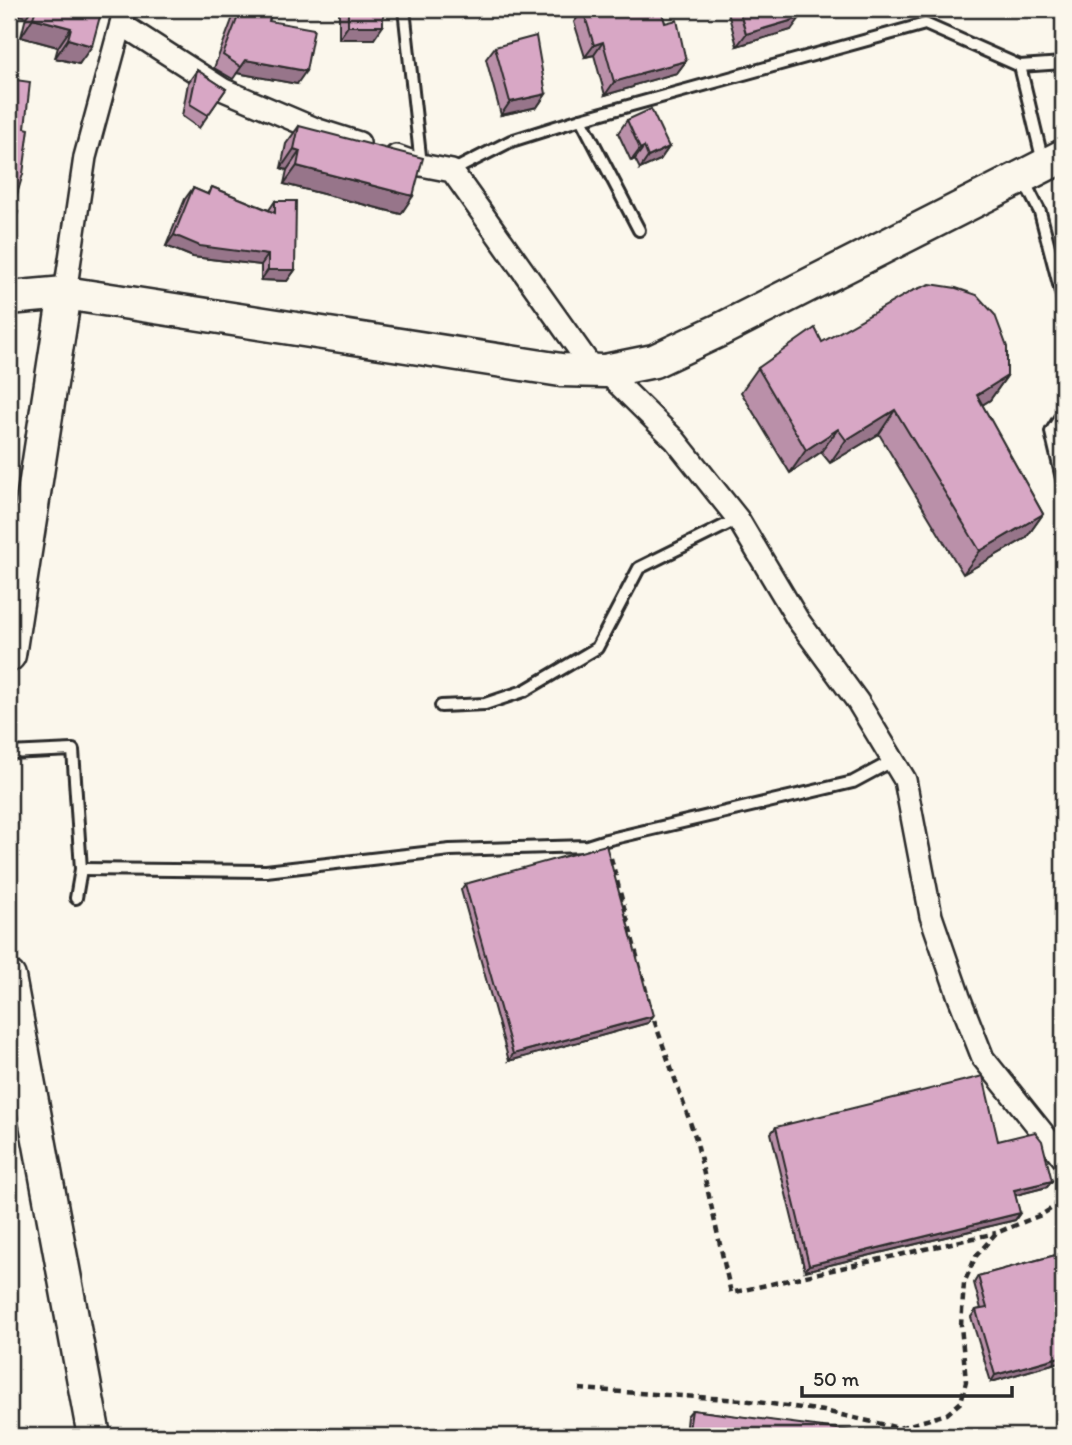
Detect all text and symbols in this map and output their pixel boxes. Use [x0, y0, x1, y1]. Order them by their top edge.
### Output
scale bar [802, 1354, 1012, 1398]
text: 50 m [813, 1366, 860, 1391]

